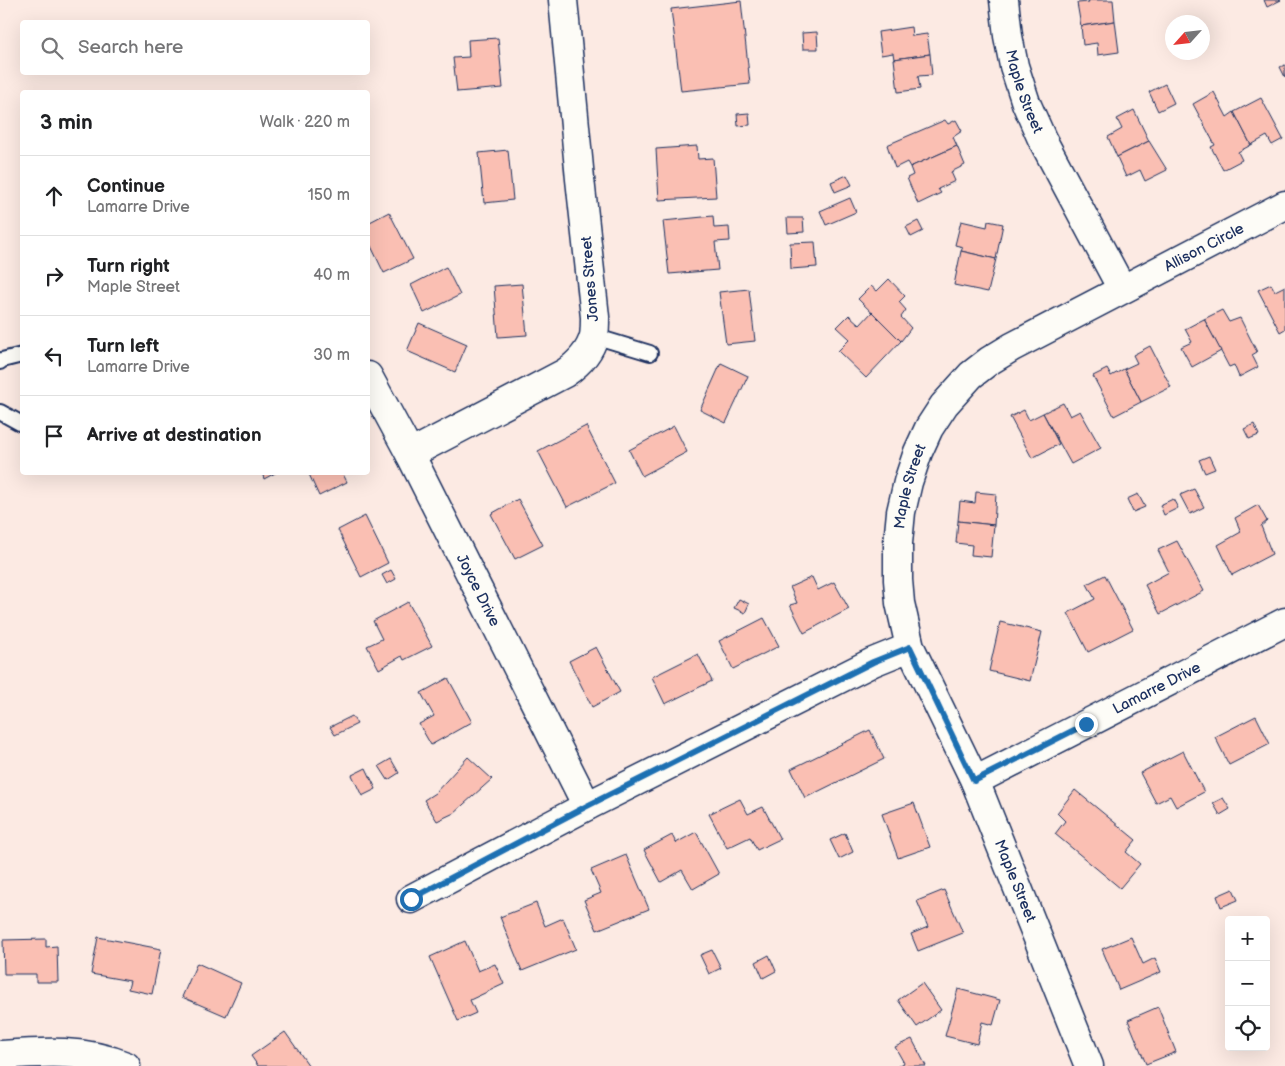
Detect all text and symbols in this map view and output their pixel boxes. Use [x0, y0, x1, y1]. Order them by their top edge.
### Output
north arrow [1165, 15, 1210, 60]
search box [20, 20, 370, 75]
icon: search [38, 34, 66, 62]
text: Search here [78, 36, 183, 59]
street label: Maple Street [1001, 48, 1048, 136]
text: 3 min [40, 110, 93, 135]
text: Walk · 220 m [260, 113, 350, 132]
text: Continue [87, 175, 165, 198]
icon: ahead [40, 182, 68, 210]
text: 150 m [308, 186, 350, 205]
text: Lamarre Drive [87, 198, 190, 217]
street label: Allison Circle [1161, 219, 1247, 276]
street label: Jones Street [577, 235, 603, 323]
text: Turn right [87, 255, 170, 278]
icon: right [40, 262, 68, 290]
text: 40 m [313, 266, 350, 285]
text: Maple Street [87, 278, 180, 297]
text: Turn left [87, 335, 159, 358]
icon: left [40, 342, 68, 370]
text: 30 m [313, 346, 350, 365]
text: Lamarre Drive [87, 358, 190, 377]
icon: arrive [40, 422, 68, 450]
text: Arrive at destination [87, 424, 262, 447]
street label: Maple Street [890, 440, 930, 530]
street label: Joyce Drive [452, 551, 505, 630]
street label: Lamarre Drive [1109, 657, 1204, 718]
route end [1075, 713, 1098, 736]
street label: Maple Street [990, 837, 1040, 925]
route start [400, 888, 423, 911]
map controls [1225, 916, 1270, 1051]
button: + [1225, 916, 1270, 961]
button: − [1225, 961, 1270, 1006]
button: locate [1225, 1006, 1270, 1051]

